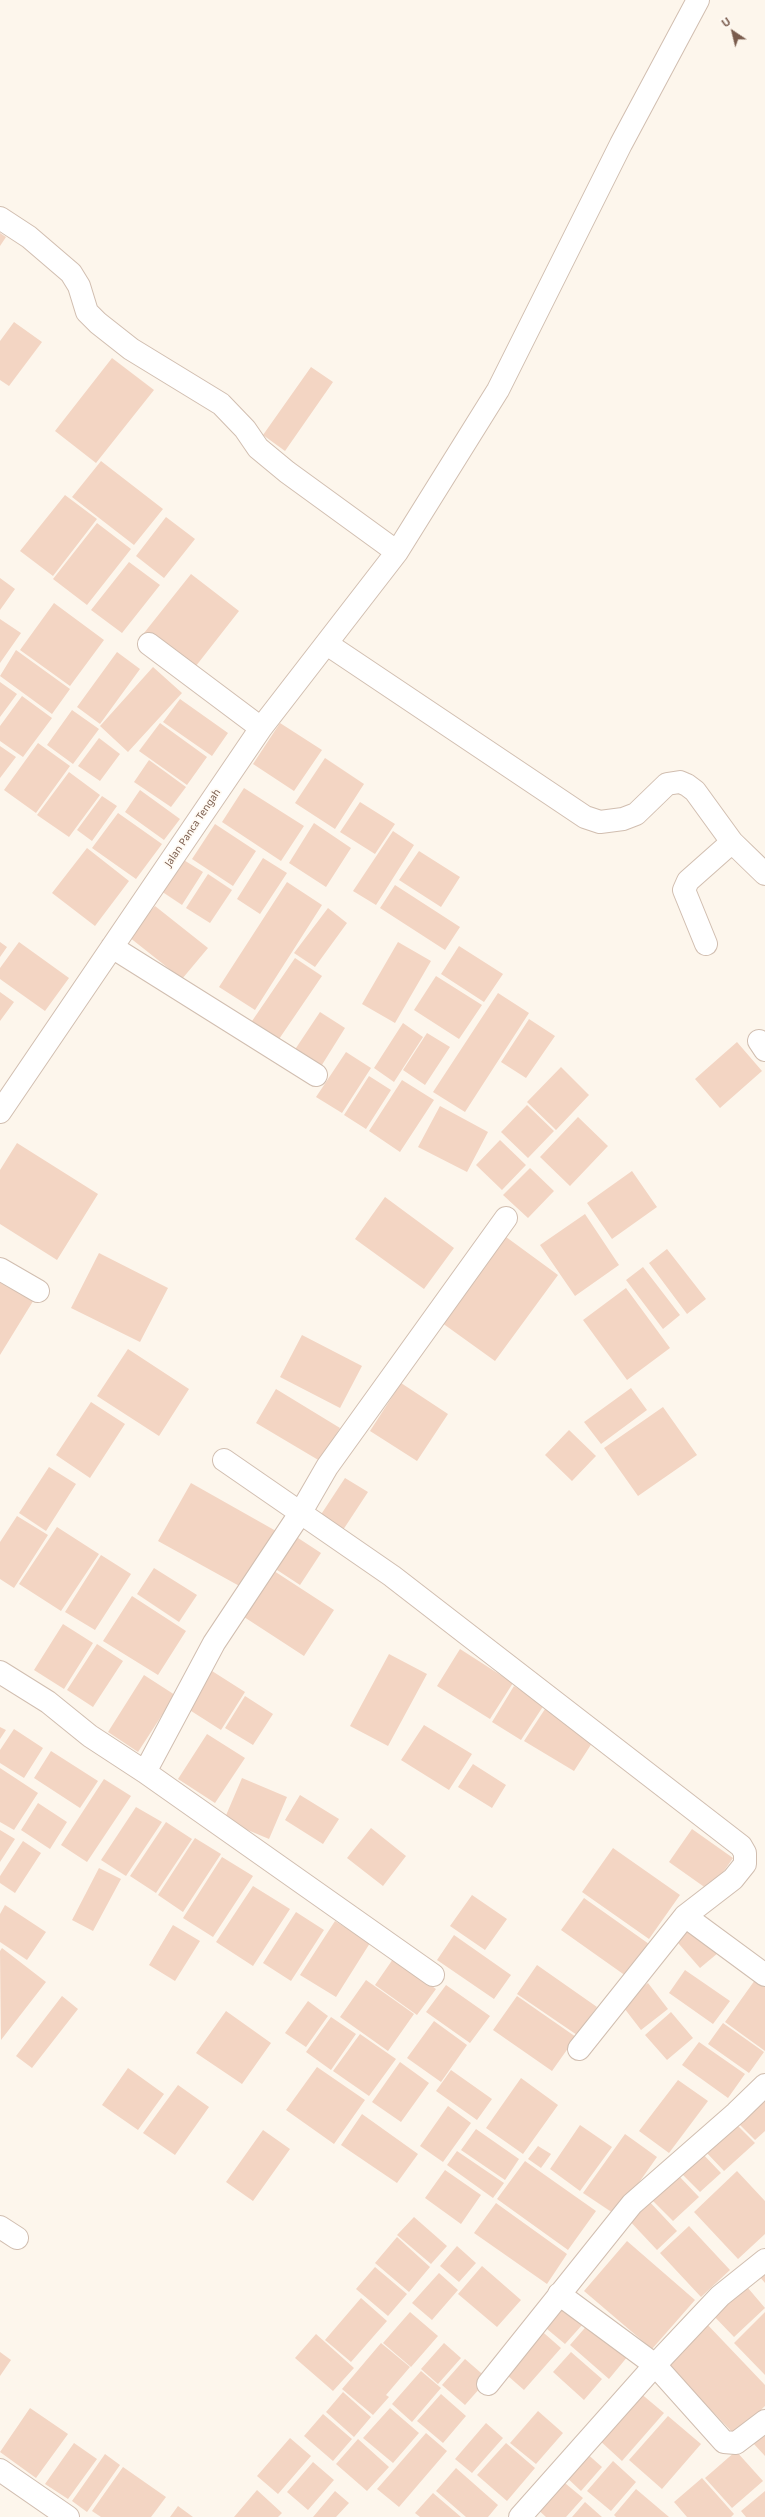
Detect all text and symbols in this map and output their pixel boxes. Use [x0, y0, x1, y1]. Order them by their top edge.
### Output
north arrow [713, 12, 753, 52]
text: U [718, 13, 734, 30]
street label: Jalan Panca Tengah [163, 787, 223, 869]

